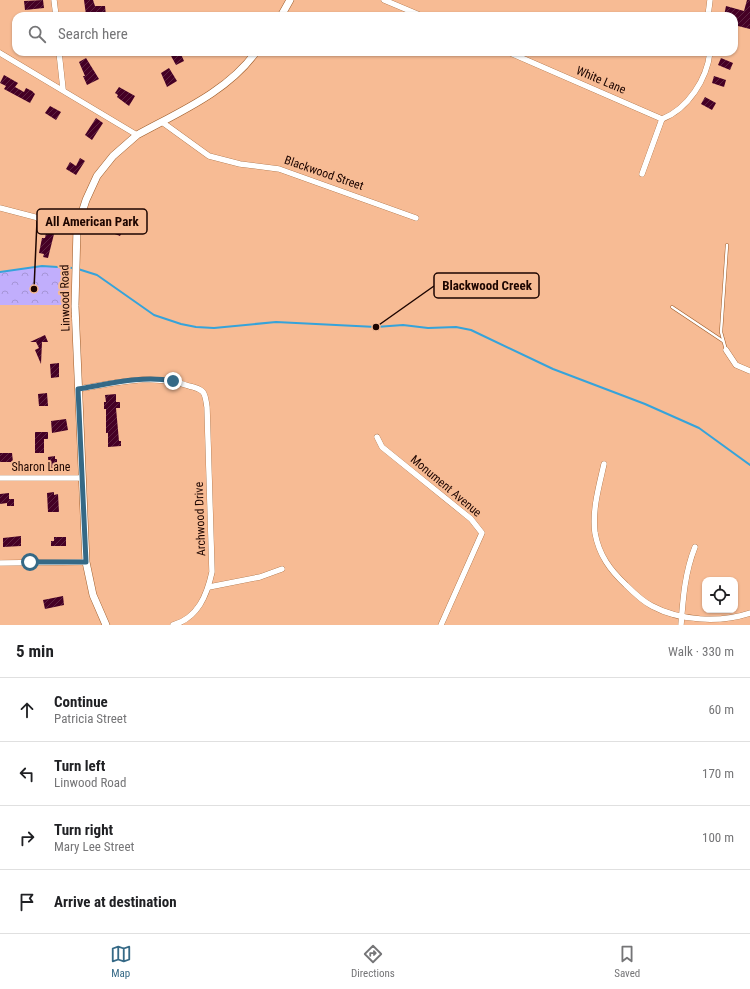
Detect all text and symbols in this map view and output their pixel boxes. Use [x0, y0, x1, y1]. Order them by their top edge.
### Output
search box [12, 12, 738, 56]
icon: search [26, 23, 48, 45]
text: Search here [58, 25, 128, 43]
street label: White Lane [574, 63, 628, 97]
street label: Blackwood Street [283, 153, 366, 193]
callout: All American Park [37, 209, 147, 234]
text: All American Park [45, 214, 140, 229]
street label: Linwood Road [57, 264, 73, 332]
callout: Blackwood Creek [434, 273, 539, 298]
text: Blackwood Creek [442, 278, 533, 293]
route end [164, 372, 182, 390]
street label: Monument Avenue [408, 452, 485, 520]
street label: Sharon Lane [12, 460, 71, 474]
street label: Archwood Drive [192, 481, 208, 556]
route start [21, 553, 39, 571]
map controls [702, 577, 738, 613]
button: locate [702, 577, 738, 613]
text: 5 min [16, 641, 54, 661]
text: Walk · 330 m [668, 644, 734, 659]
text: Continue [54, 693, 108, 711]
icon: ahead [16, 699, 38, 721]
text: 60 m [708, 702, 734, 717]
text: Patricia Street [54, 711, 127, 726]
text: Turn left [54, 757, 105, 775]
icon: left [16, 763, 38, 785]
text: 170 m [702, 766, 734, 781]
text: Linwood Road [54, 775, 127, 790]
text: Turn right [54, 821, 113, 839]
icon: right [16, 827, 38, 849]
text: 100 m [702, 830, 734, 845]
text: Mary Lee Street [54, 839, 134, 854]
icon: arrive [16, 891, 38, 913]
text: Arrive at destination [54, 893, 177, 911]
tab: Map [110, 943, 132, 980]
tab: Directions [351, 943, 395, 980]
tab: Saved [614, 943, 640, 980]

